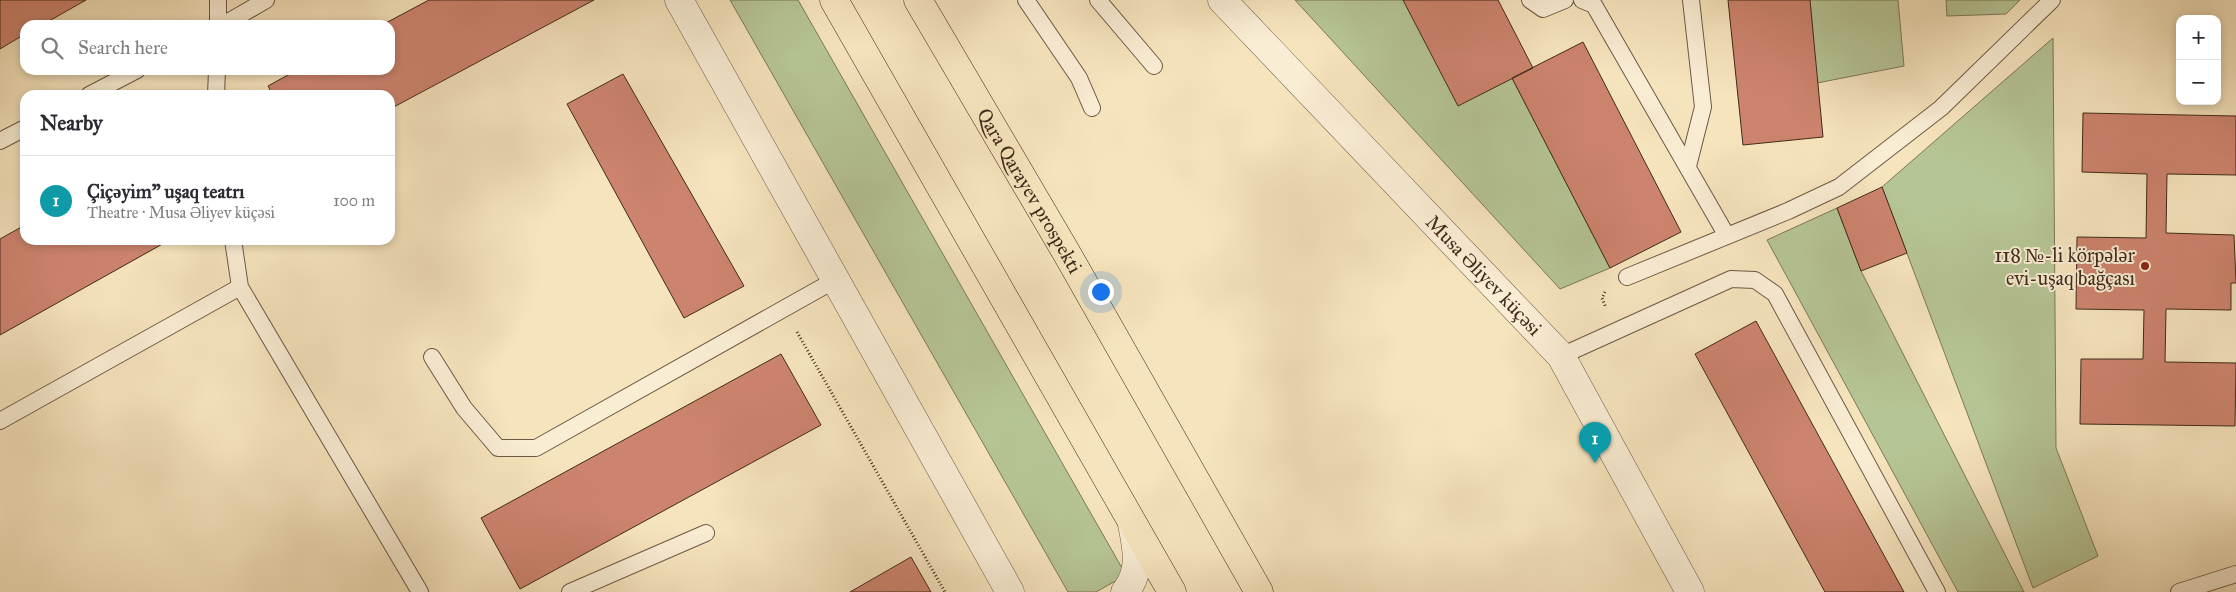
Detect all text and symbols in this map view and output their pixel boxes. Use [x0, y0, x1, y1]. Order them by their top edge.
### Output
map controls [2176, 15, 2221, 105]
button: + [2176, 15, 2221, 60]
search box [20, 20, 395, 75]
icon: search [38, 34, 66, 62]
text: Search here [78, 36, 168, 59]
button: − [2176, 60, 2221, 105]
street label: Qara Qarayev prospekti [972, 104, 1088, 278]
text: Nearby [40, 110, 103, 136]
text: Çiçəyim" uşaq teatrı [87, 180, 245, 203]
text: 1 [53, 191, 59, 210]
text: 100 m [333, 191, 375, 210]
text: Theatre · Musa Əliyev küçəsi [87, 203, 275, 222]
street label: Musa Əliyev küçəsi [1421, 210, 1547, 341]
place label: 118 №-li körpələr evi-uşaq bağçası [1994, 243, 2136, 291]
marker: 118 №-li körpələr evi-uşaq bağçası [2139, 260, 2151, 272]
your location [1088, 279, 1114, 305]
pin: 1 [1579, 422, 1611, 463]

